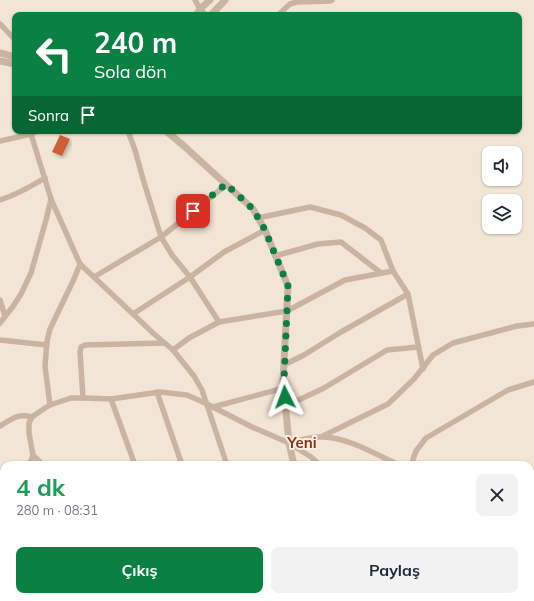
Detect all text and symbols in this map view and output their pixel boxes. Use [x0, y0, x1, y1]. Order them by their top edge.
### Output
text: 240 m [94, 25, 177, 60]
icon: left [28, 28, 80, 80]
text: Sola dön [94, 60, 167, 83]
icon: arrive [77, 104, 99, 126]
text: Sonra [28, 106, 69, 125]
map controls [482, 146, 522, 234]
button: sound [482, 146, 522, 186]
pin [176, 194, 210, 228]
button: layers [482, 194, 522, 234]
icon: arrive [182, 200, 204, 222]
position arrow [264, 376, 306, 418]
district label: Yeni [286, 433, 317, 452]
text: 4 dk [16, 472, 65, 502]
button: close [476, 474, 518, 516]
text: 280 m · 08:31 [16, 502, 98, 518]
button: Çıkış [16, 547, 263, 593]
button: Paylaş [271, 547, 518, 593]

